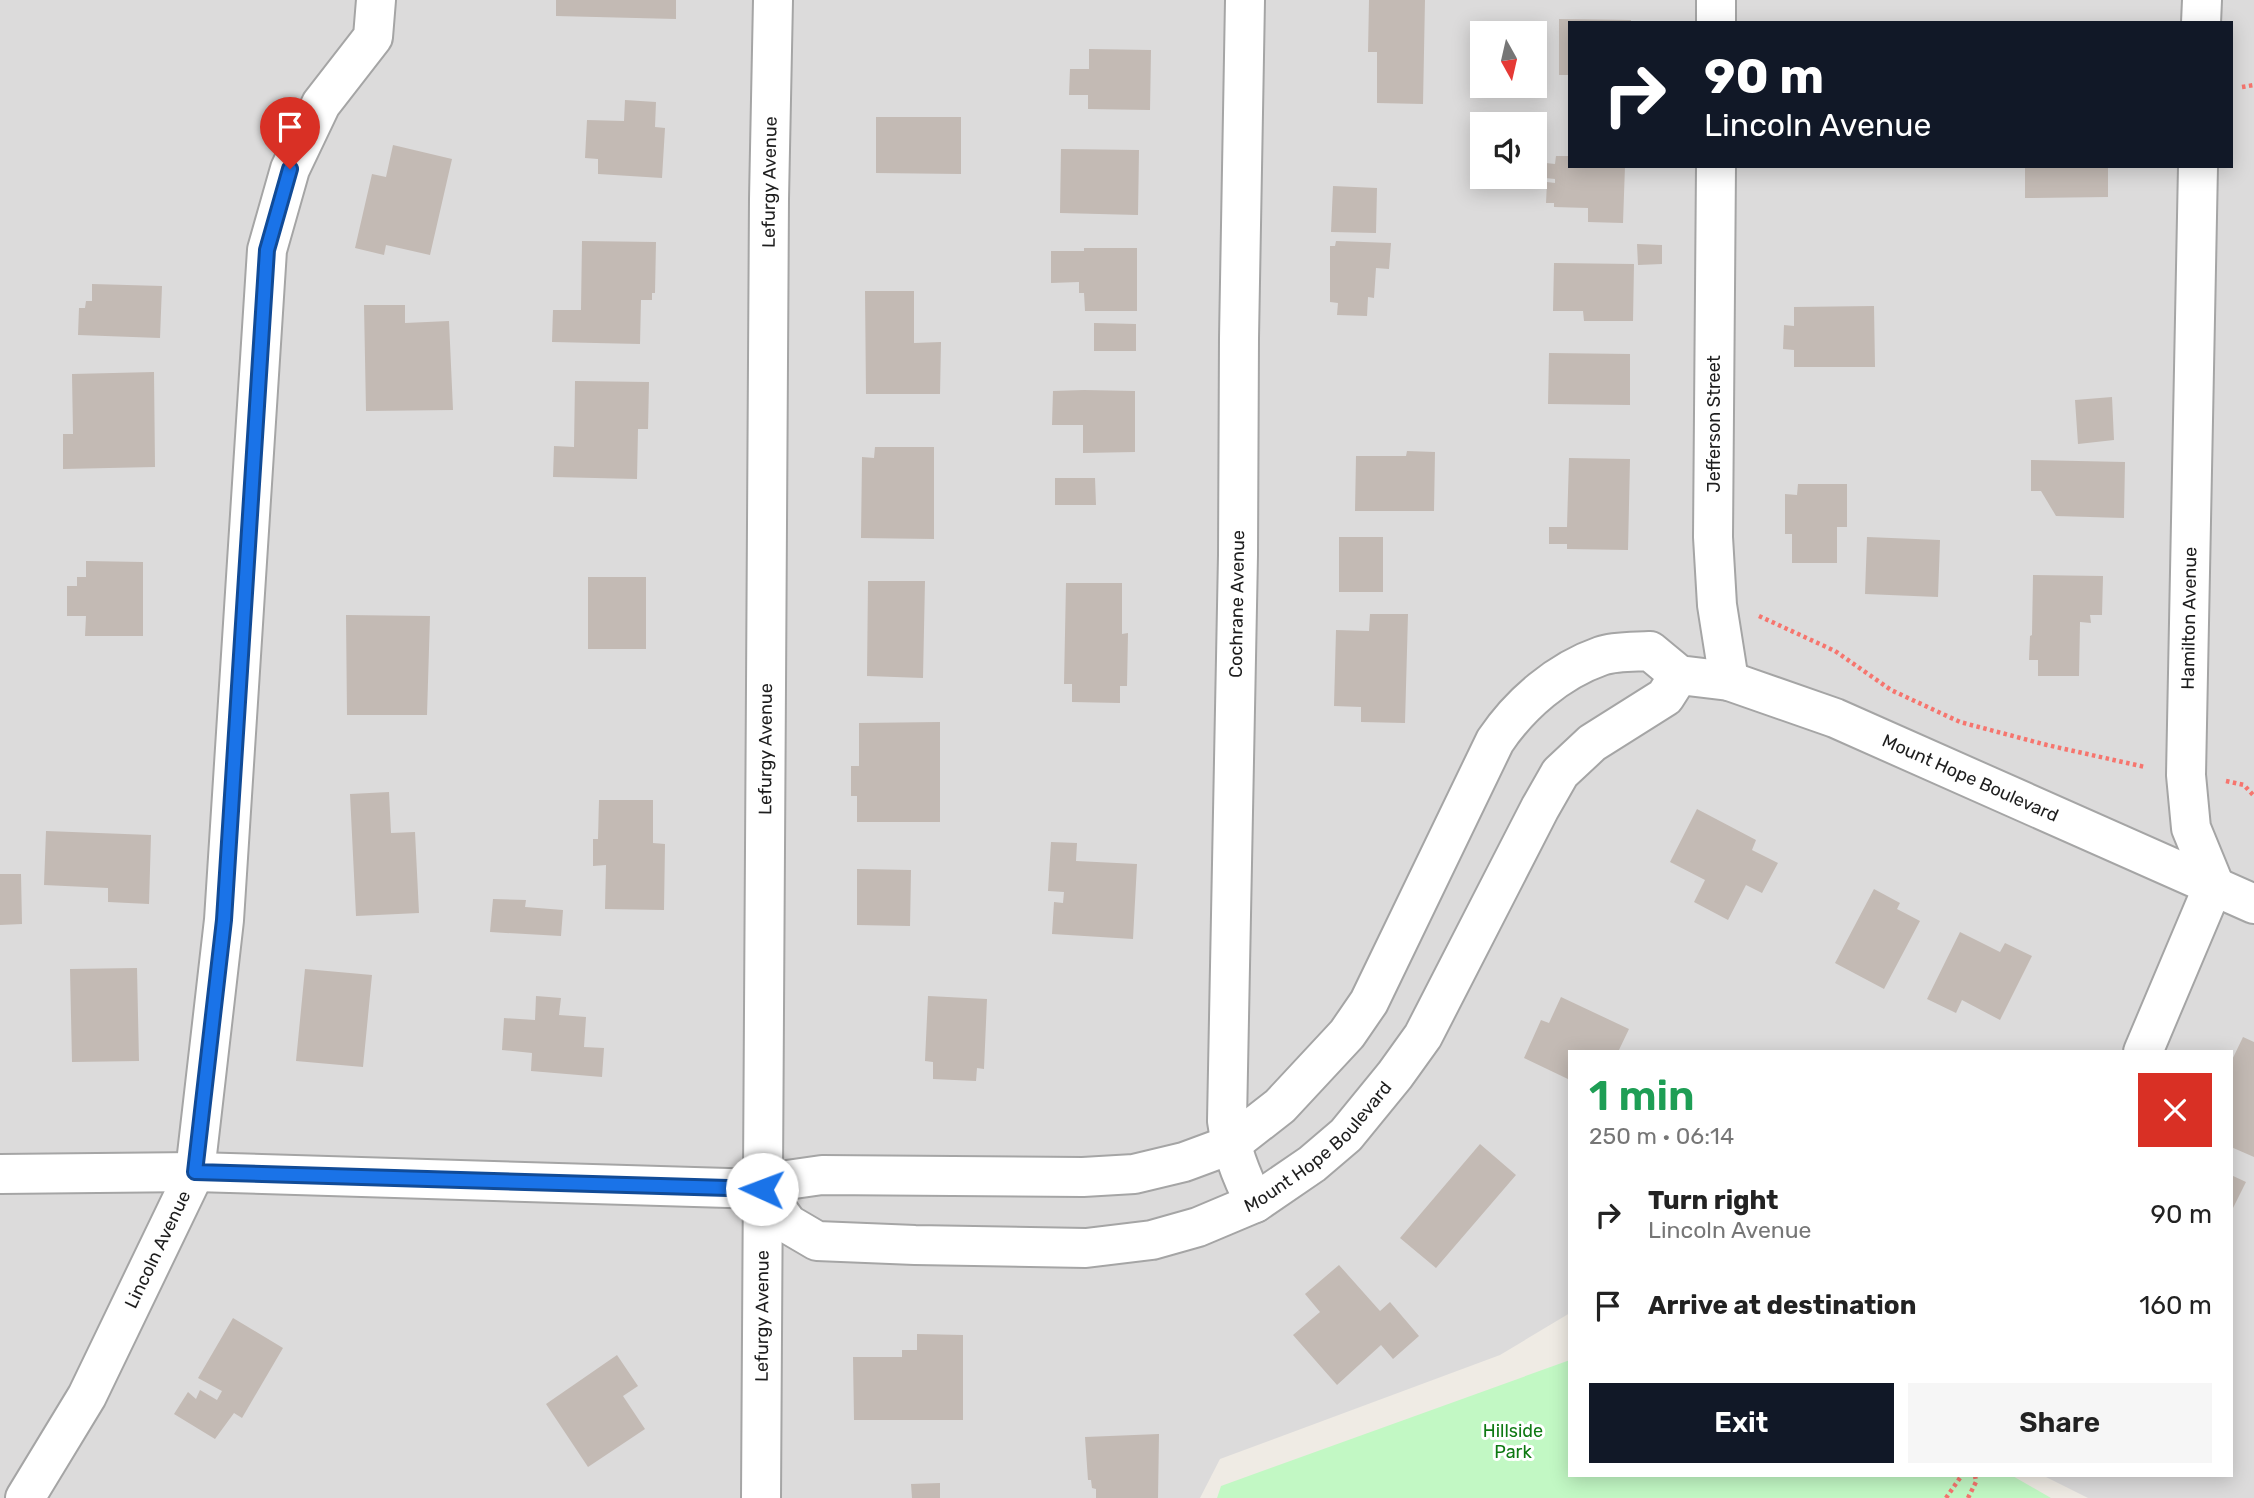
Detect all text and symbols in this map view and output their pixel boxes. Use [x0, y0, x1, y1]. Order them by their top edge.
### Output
north arrow [1470, 21, 1547, 98]
map controls [1470, 21, 1547, 189]
text: 90 m [1704, 47, 1824, 105]
icon: right [1589, 49, 1680, 140]
pin [260, 97, 320, 169]
text: Lincoln Avenue [1704, 106, 1931, 144]
icon: arrive [271, 108, 309, 146]
button: sound [1470, 112, 1547, 189]
street label: Lefurgy Avenue [758, 116, 782, 248]
street label: Jefferson Street [1703, 355, 1725, 493]
street label: Cochrane Avenue [1225, 530, 1249, 678]
street label: Hamilton Avenue [2177, 547, 2201, 690]
street label: Lefurgy Avenue [754, 683, 777, 815]
street label: Mount Hope Boulevard [1879, 729, 2062, 827]
text: 1 min [1589, 1071, 1695, 1121]
button: close [2138, 1073, 2212, 1147]
street label: Mount Hope Boulevard [1241, 1077, 1396, 1217]
text: 250 m · 06:14 [1589, 1122, 1734, 1150]
position arrow [725, 1152, 799, 1226]
text: Turn right [1648, 1185, 1778, 1216]
street label: Lincoln Avenue [120, 1187, 195, 1312]
icon: right [1589, 1196, 1627, 1234]
text: 90 m [2151, 1199, 2212, 1230]
text: Lincoln Avenue [1648, 1216, 1811, 1244]
street label: Lefurgy Avenue [751, 1250, 774, 1382]
icon: arrive [1589, 1287, 1627, 1325]
text: Arrive at destination [1648, 1290, 1916, 1321]
text: 160 m [2139, 1290, 2212, 1321]
button: Exit [1589, 1383, 1894, 1463]
button: Share [1908, 1383, 2212, 1463]
park label: Hillside Park [1483, 1420, 1543, 1463]

